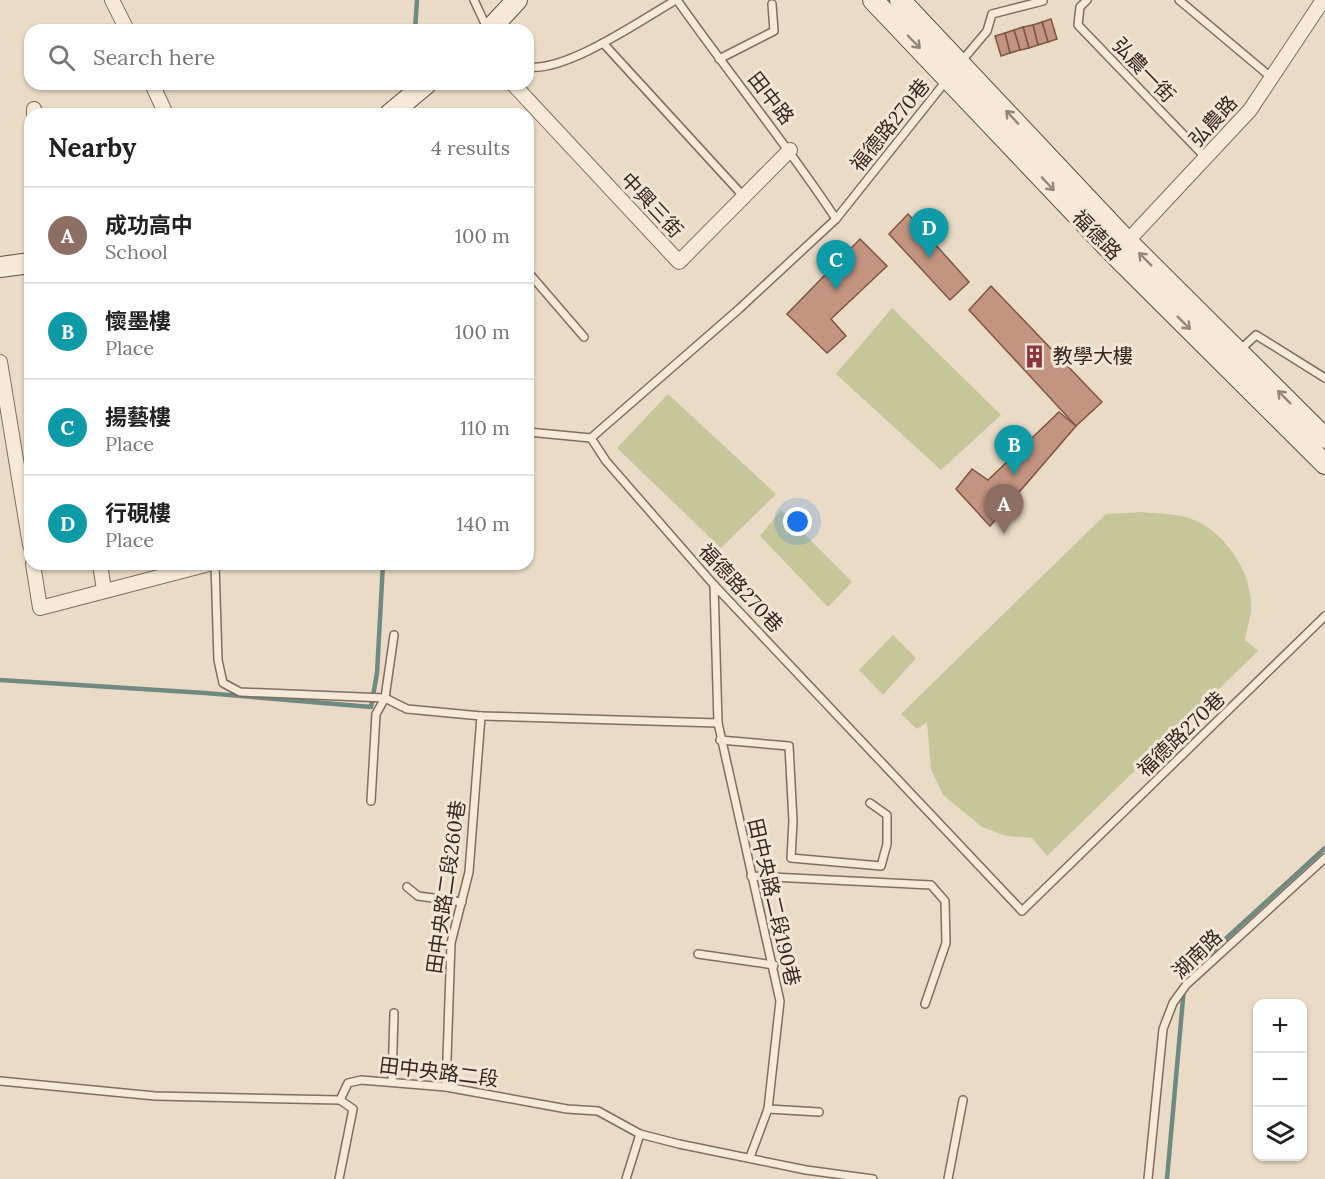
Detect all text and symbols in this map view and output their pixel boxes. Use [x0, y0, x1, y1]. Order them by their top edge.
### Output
search box [24, 24, 534, 90]
street label: 弘農一街 [1108, 32, 1181, 107]
one-way arrow [907, 35, 921, 50]
icon: search [45, 41, 78, 74]
text: Search here [93, 43, 215, 71]
street label: 田中路 [743, 66, 800, 129]
street label: 福德路270巷 [845, 73, 935, 176]
street label: 弘農路 [1183, 90, 1242, 151]
one-way arrow [1005, 110, 1019, 125]
text: Nearby [48, 131, 136, 164]
text: 4 results [431, 135, 510, 160]
street label: 中興三街 [616, 167, 689, 242]
one-way arrow [1041, 176, 1055, 191]
street label: 福德路 [1068, 204, 1127, 265]
pin: D [910, 208, 948, 258]
text: 成功高中 [105, 211, 193, 239]
text: A [61, 223, 74, 248]
text: 100 m [455, 223, 510, 248]
text: School [105, 239, 168, 264]
pin: C [816, 240, 856, 290]
one-way arrow [1138, 252, 1153, 267]
text: 懷墨樓 [105, 307, 171, 335]
one-way arrow [1177, 316, 1191, 331]
text: B [61, 319, 74, 344]
text: 100 m [455, 319, 510, 344]
text: Place [105, 335, 154, 360]
building icon: 教學大樓 [1022, 343, 1048, 369]
place label: 教學大樓 [1053, 343, 1133, 368]
one-way arrow [1276, 389, 1291, 404]
text: 揚藝樓 [105, 403, 171, 431]
text: C [61, 415, 74, 440]
text: 110 m [460, 415, 510, 440]
pin: B [994, 426, 1034, 475]
text: Place [105, 431, 154, 456]
pin: A [984, 484, 1024, 534]
text: 行硯樓 [105, 499, 171, 527]
your location [783, 507, 812, 536]
text: D [60, 511, 75, 536]
text: 140 m [456, 511, 510, 536]
text: Place [105, 527, 154, 552]
street label: 福德路270巷 [694, 538, 789, 637]
street label: 福德路270巷 [1132, 686, 1230, 782]
street label: 田中央路二段260巷 [421, 799, 470, 975]
street label: 田中央路二段190巷 [743, 816, 806, 988]
street label: 湖南路 [1166, 924, 1227, 983]
map controls [1253, 999, 1307, 1161]
button: + [1253, 999, 1307, 1053]
street label: 田中央路二段 [378, 1052, 500, 1091]
button: − [1253, 1053, 1307, 1107]
button: layers [1253, 1107, 1307, 1161]

